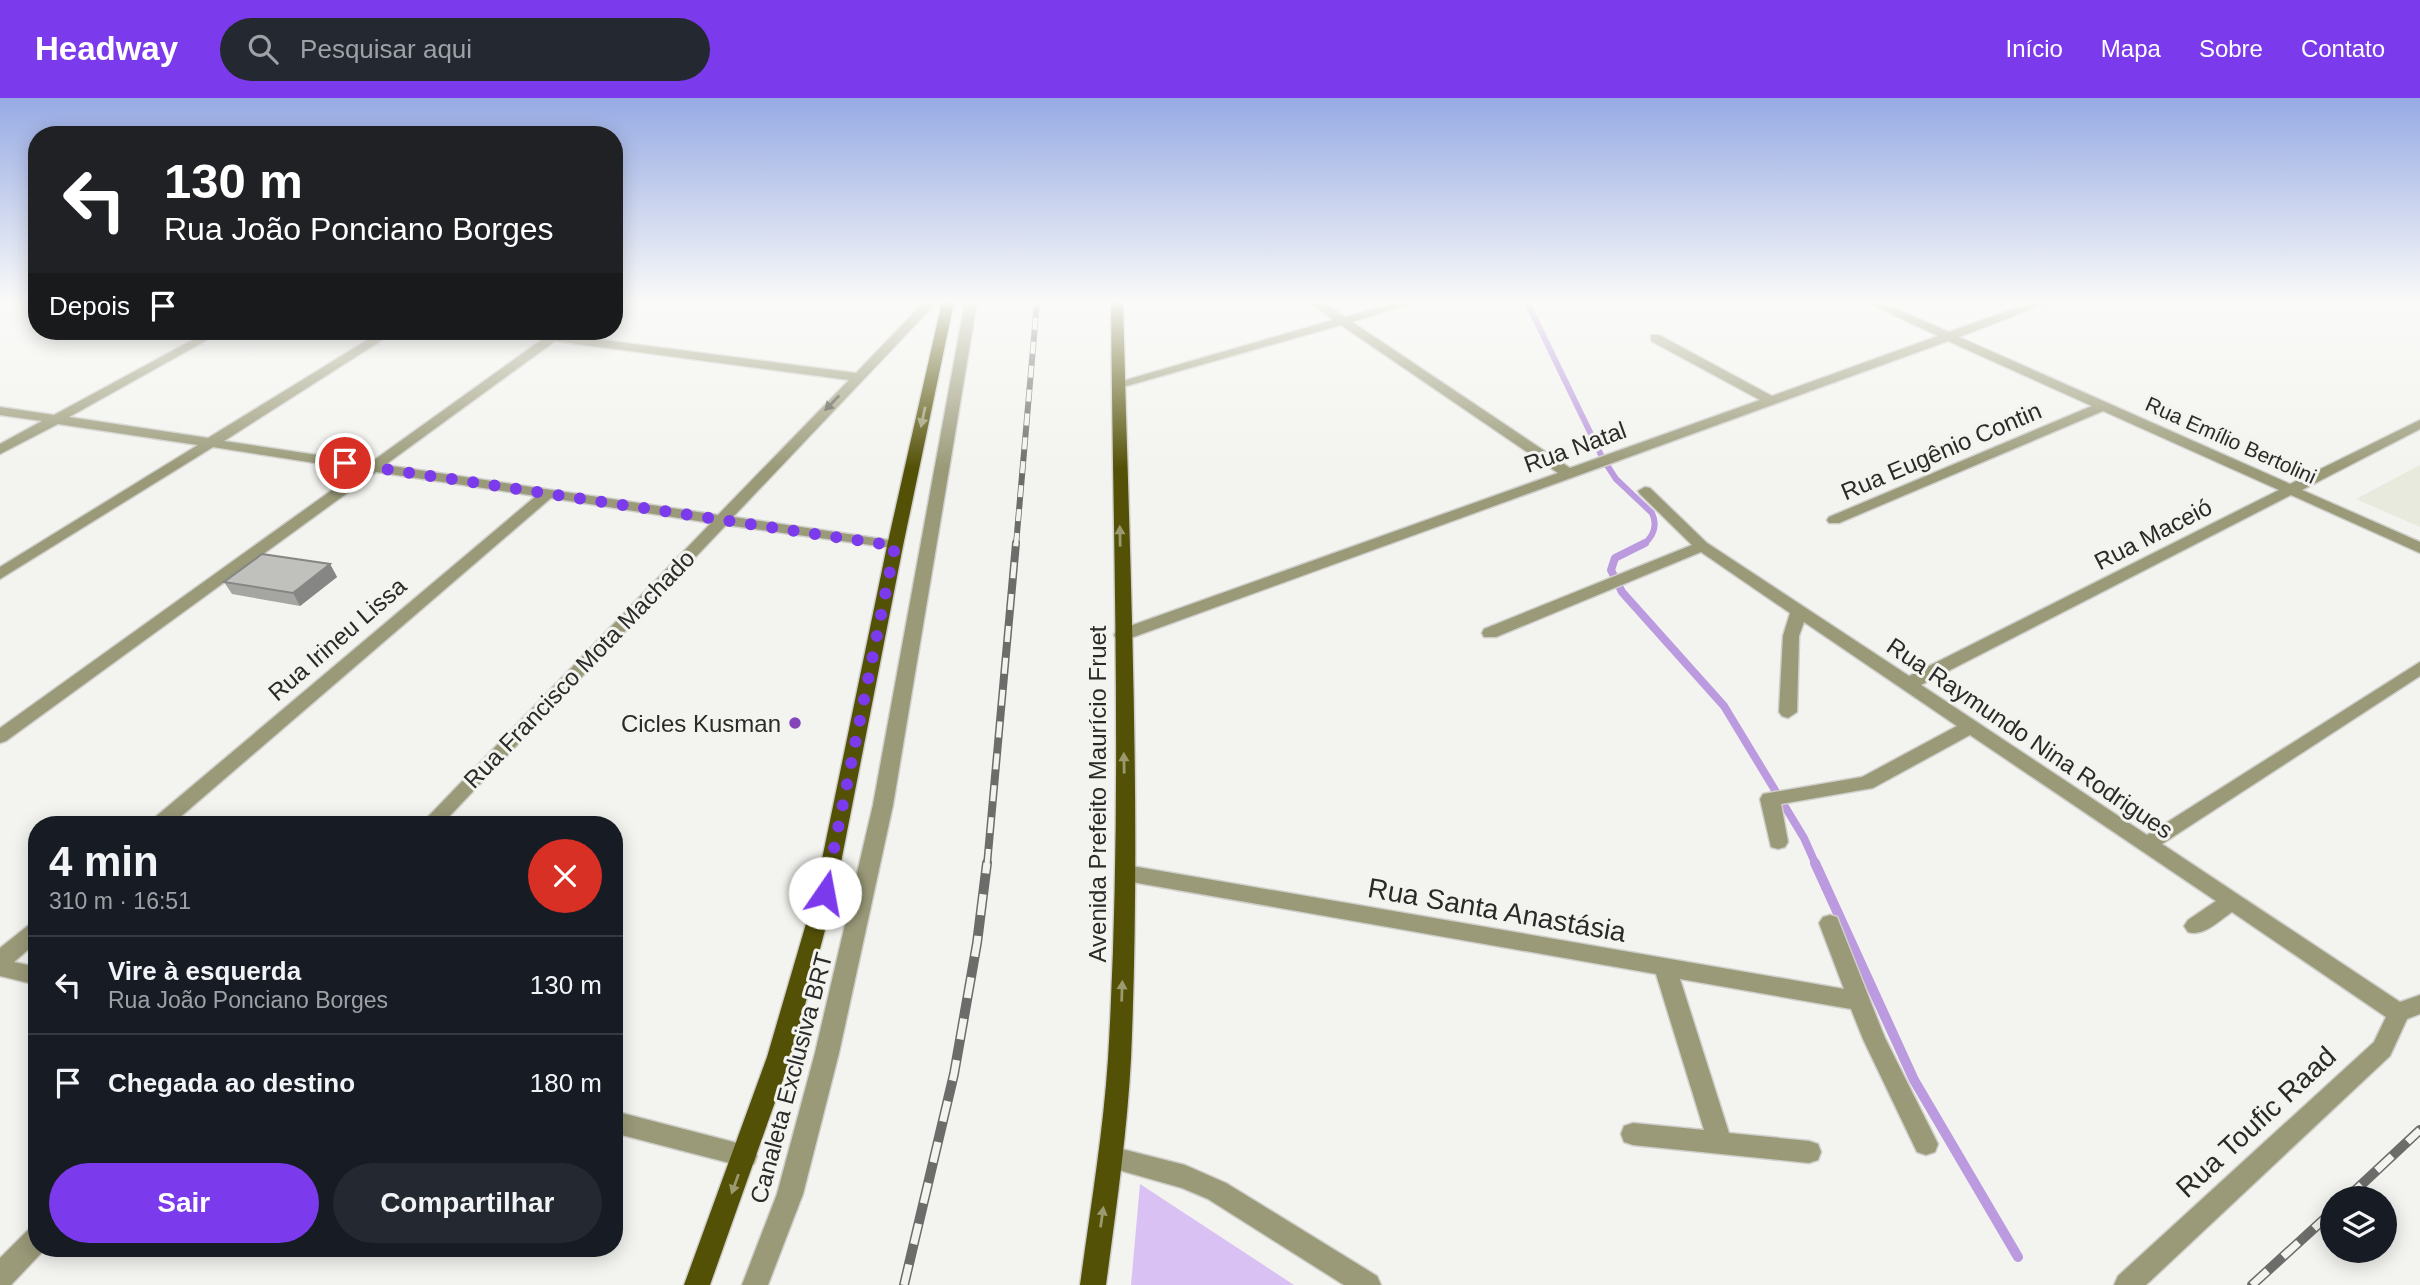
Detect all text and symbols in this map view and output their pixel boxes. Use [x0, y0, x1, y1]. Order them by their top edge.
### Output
search box [220, 18, 710, 81]
text: Headway [35, 30, 178, 67]
icon: search [244, 30, 282, 68]
text: Pesquisar aqui [300, 34, 472, 64]
text: Início [2005, 35, 2063, 62]
text: Mapa [2101, 35, 2161, 62]
text: Sobre [2199, 35, 2263, 62]
text: Contato [2301, 35, 2385, 62]
icon: left [49, 154, 140, 245]
text: 130 m [164, 154, 303, 208]
text: Rua João Ponciano Borges [164, 211, 554, 247]
icon: arrive [144, 287, 182, 325]
text: Depois [49, 291, 130, 321]
street label: Rua Emílio Bertolini [2142, 392, 2320, 488]
one-way arrow [824, 394, 840, 411]
street label: Rua Eugênio Contin [1837, 397, 2045, 505]
one-way arrow [917, 406, 928, 428]
street label: Rua Natal [1520, 416, 1630, 478]
pin [315, 433, 375, 493]
icon: arrive [326, 444, 364, 482]
street label: Rua Maceió [2090, 493, 2216, 575]
one-way arrow [1114, 525, 1126, 547]
street label: Rua Francisco Mota Machado [458, 544, 700, 794]
street label: Rua Irineu Lissa [263, 571, 412, 706]
street label: Avenida Prefeito Maurício Fruet [1084, 625, 1111, 963]
street label: Rua Raymundo Nina Rodrigues [1882, 632, 2178, 844]
place label: Cicles Kusman [621, 710, 781, 737]
marker: Cicles Kusman [787, 715, 803, 731]
one-way arrow [1118, 752, 1130, 774]
text: 4 min [49, 838, 159, 885]
button: close [528, 839, 602, 913]
position arrow [788, 856, 862, 930]
street label: Rua Santa Anastásia [1366, 872, 1629, 948]
text: 310 m · 16:51 [49, 888, 191, 914]
street label: Canaleta Exclusiva BRT [745, 949, 838, 1206]
text: Vire à esquerda [108, 956, 301, 986]
icon: left [49, 966, 87, 1004]
text: 130 m [530, 970, 602, 1000]
one-way arrow [1116, 980, 1127, 1002]
text: Rua João Ponciano Borges [108, 987, 388, 1013]
street label: Rua Toufic Raad [2170, 1040, 2342, 1204]
icon: arrive [49, 1064, 87, 1102]
text: Chegada ao destino [108, 1068, 355, 1098]
text: 180 m [530, 1068, 602, 1098]
button: Sair [49, 1163, 319, 1243]
button: Compartilhar [333, 1163, 602, 1243]
one-way arrow [729, 1174, 740, 1195]
map controls [2320, 1186, 2397, 1263]
button: layers [2320, 1186, 2397, 1263]
one-way arrow [1097, 1206, 1108, 1228]

